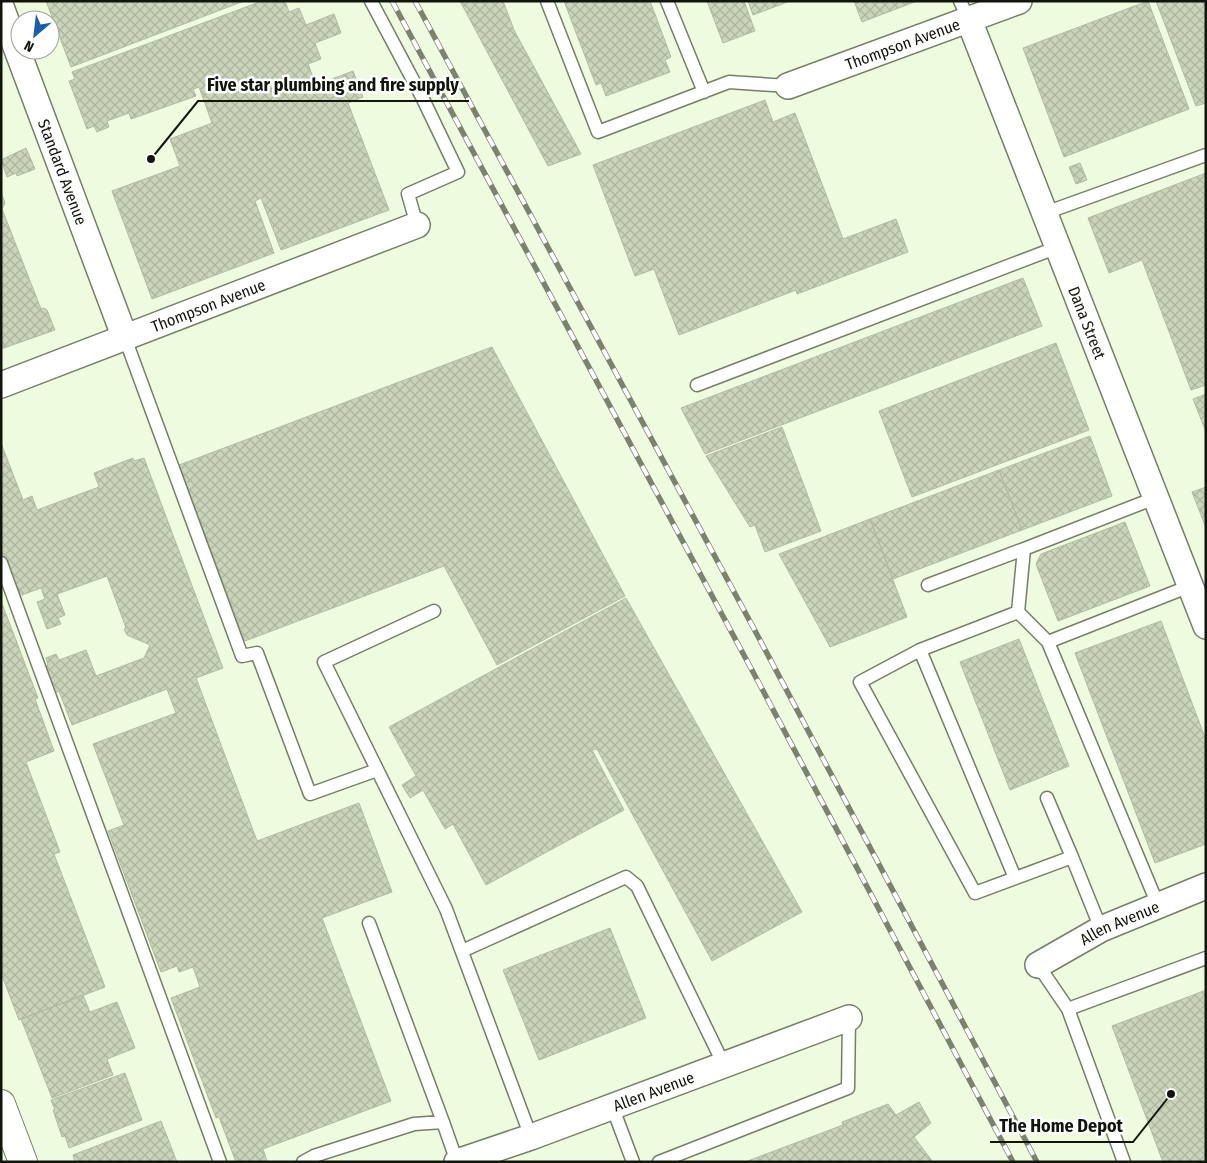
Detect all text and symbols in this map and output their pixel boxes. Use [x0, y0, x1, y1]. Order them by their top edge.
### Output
north arrow [10, 10, 60, 60]
street label: Thompson Avenue [843, 14, 962, 74]
text: N [21, 37, 37, 56]
callout: Five star plumbing and fire supply [198, 68, 469, 101]
text: Five star plumbing and fire supply [207, 74, 459, 96]
street label: Standard Avenue [34, 116, 91, 227]
street label: Thompson Avenue [148, 275, 268, 336]
street label: Dana Street [1065, 284, 1110, 362]
street label: Allen Avenue [1076, 897, 1162, 949]
street label: Allen Avenue [610, 1067, 697, 1115]
callout: The Home Depot [990, 1109, 1133, 1142]
text: The Home Depot [999, 1115, 1124, 1137]

